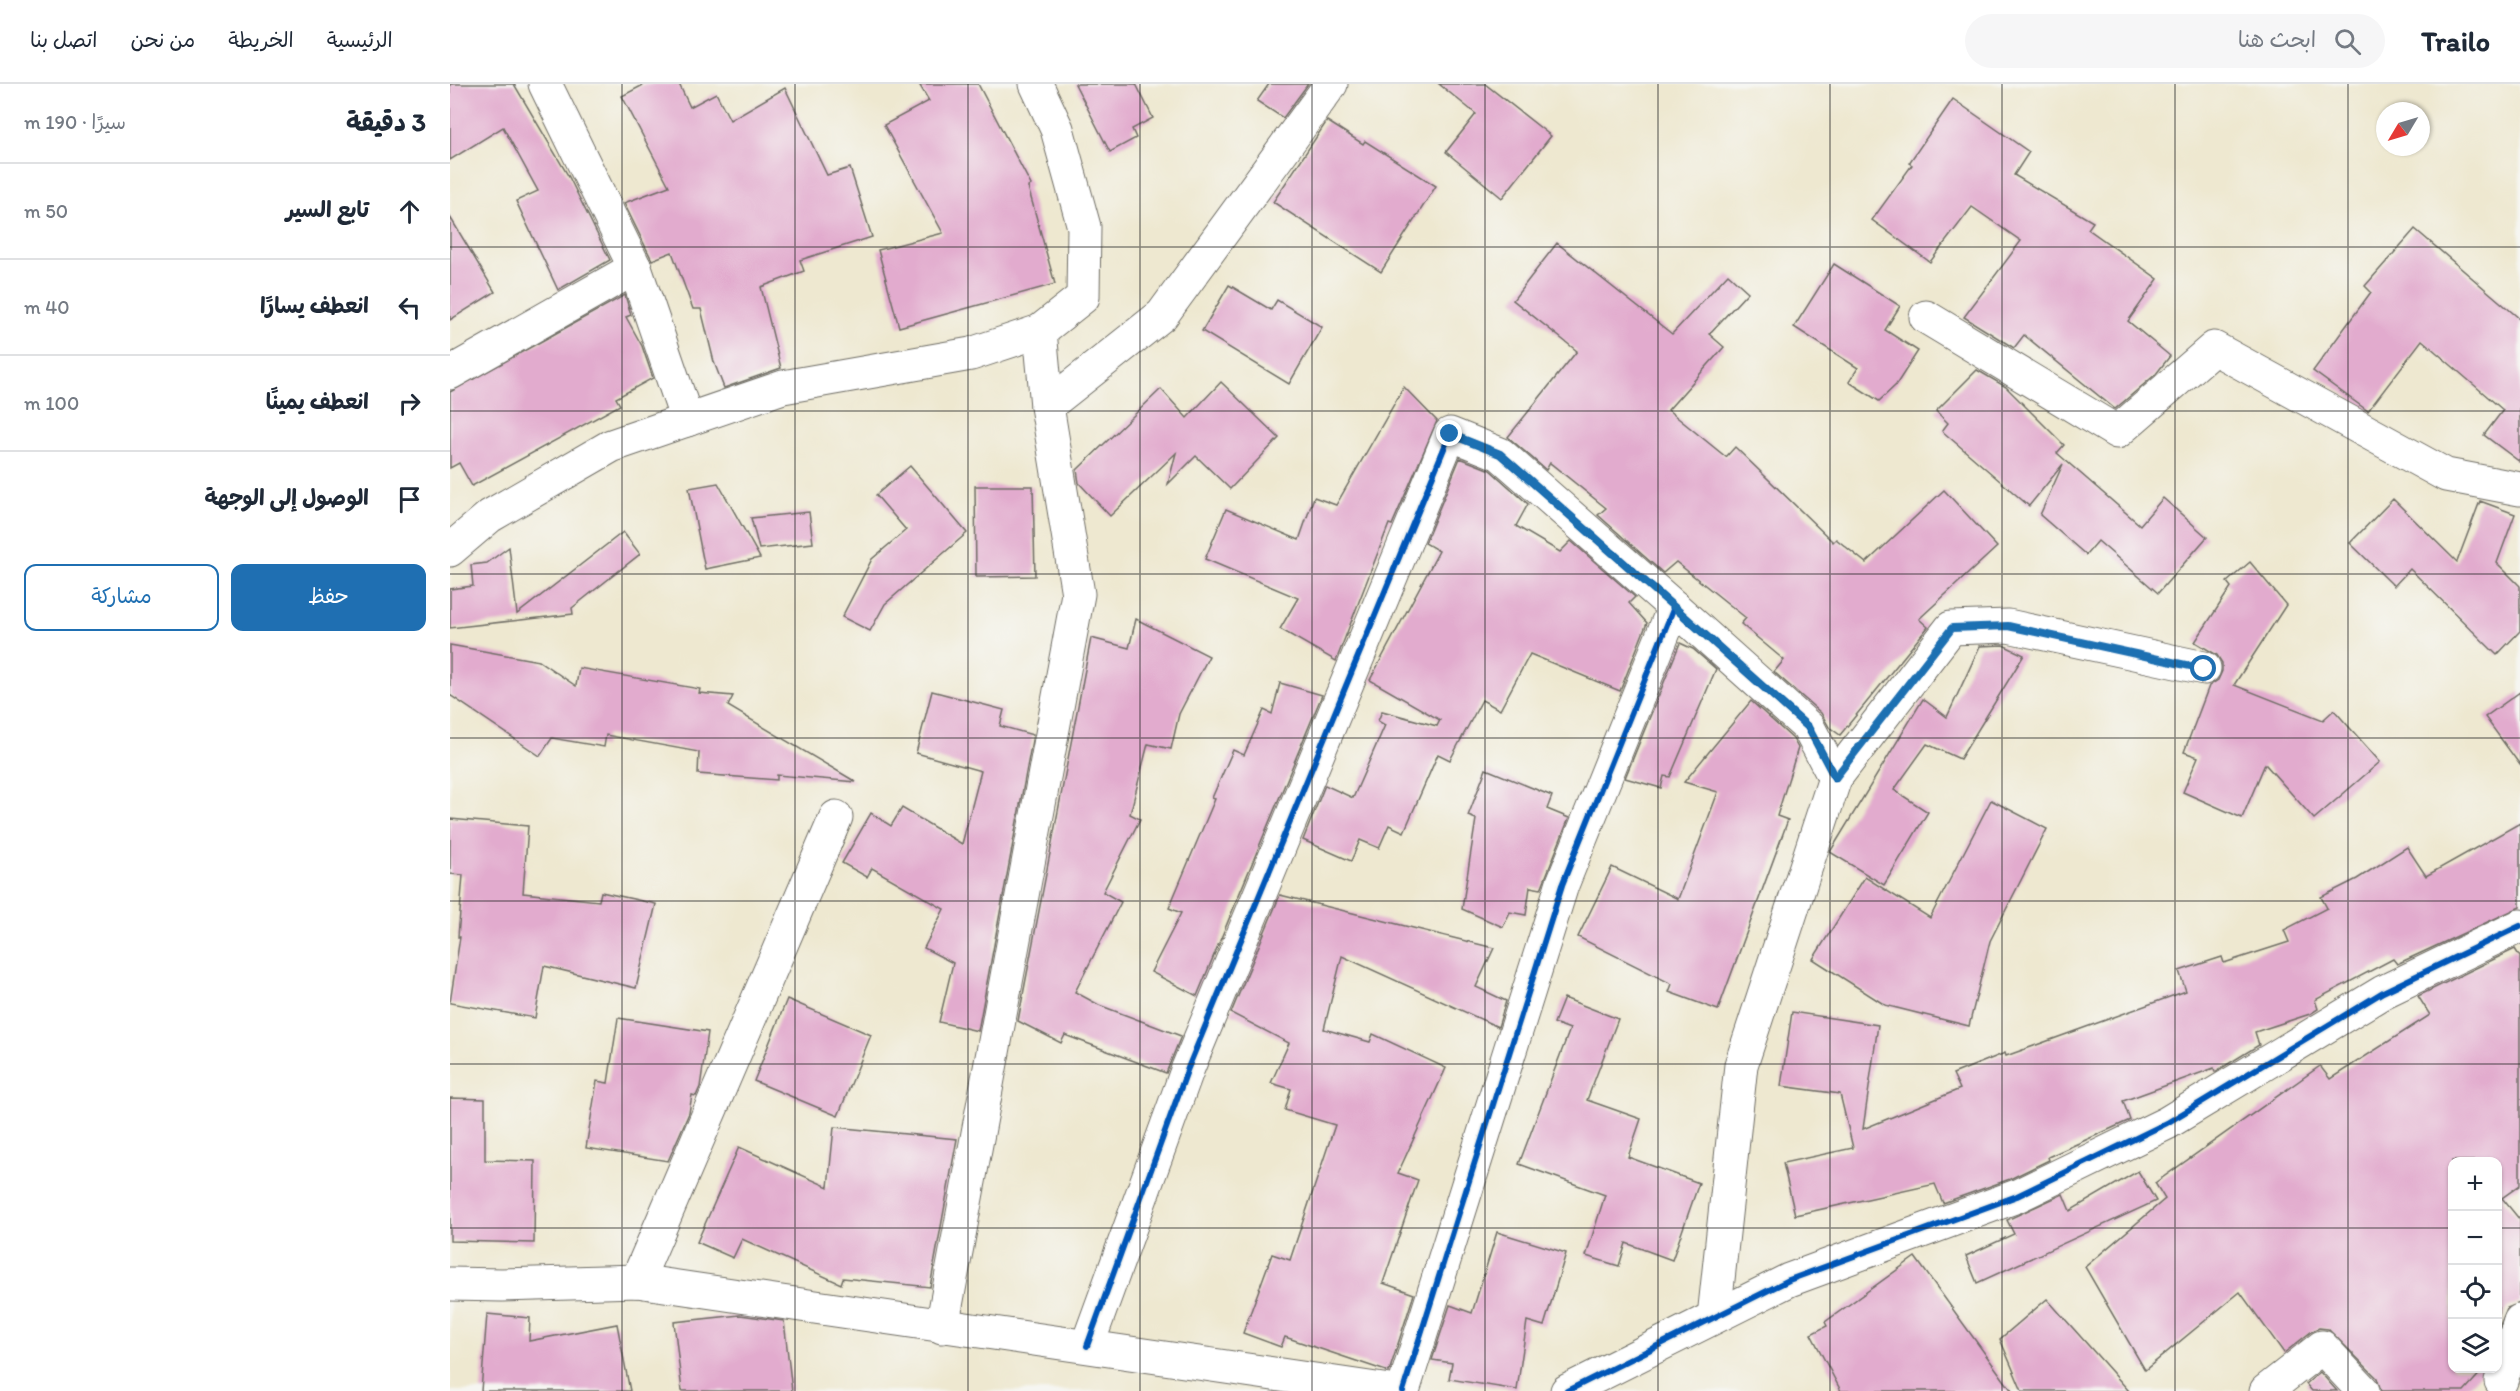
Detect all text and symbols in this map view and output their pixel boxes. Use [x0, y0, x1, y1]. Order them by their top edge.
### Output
search box [1965, 14, 2385, 68]
text: Trailo [2421, 24, 2490, 58]
icon: search [2331, 25, 2364, 58]
text: ابحث هنا [2238, 26, 2316, 53]
text: اتصل بنا [30, 27, 98, 52]
text: من نحن [131, 27, 195, 52]
text: الخريطة [228, 27, 294, 52]
text: الرئيسية [327, 27, 393, 52]
north arrow [2376, 102, 2430, 156]
text: 3 دقيقة [346, 106, 426, 138]
text: سيرًا · 190 m [24, 110, 126, 134]
icon: ahead [393, 195, 426, 228]
text: تابع السير [286, 196, 369, 223]
text: 50 m [24, 199, 68, 223]
icon: left [393, 291, 426, 324]
text: انعطف يسارًا [260, 292, 369, 319]
text: 40 m [24, 295, 70, 319]
icon: right [393, 387, 426, 420]
text: انعطف يمينًا [266, 388, 369, 415]
text: 100 m [24, 391, 79, 415]
route end [1436, 420, 1462, 446]
icon: arrive [393, 483, 426, 516]
text: الوصول إلى الوجهة [204, 484, 369, 511]
button: مشاركة [24, 564, 219, 631]
button: حفظ [231, 564, 426, 631]
route start [2190, 655, 2216, 681]
map controls [2448, 1157, 2502, 1373]
button: + [2448, 1157, 2502, 1211]
button: − [2448, 1211, 2502, 1265]
button: locate [2448, 1265, 2502, 1319]
button: layers [2448, 1319, 2502, 1373]

